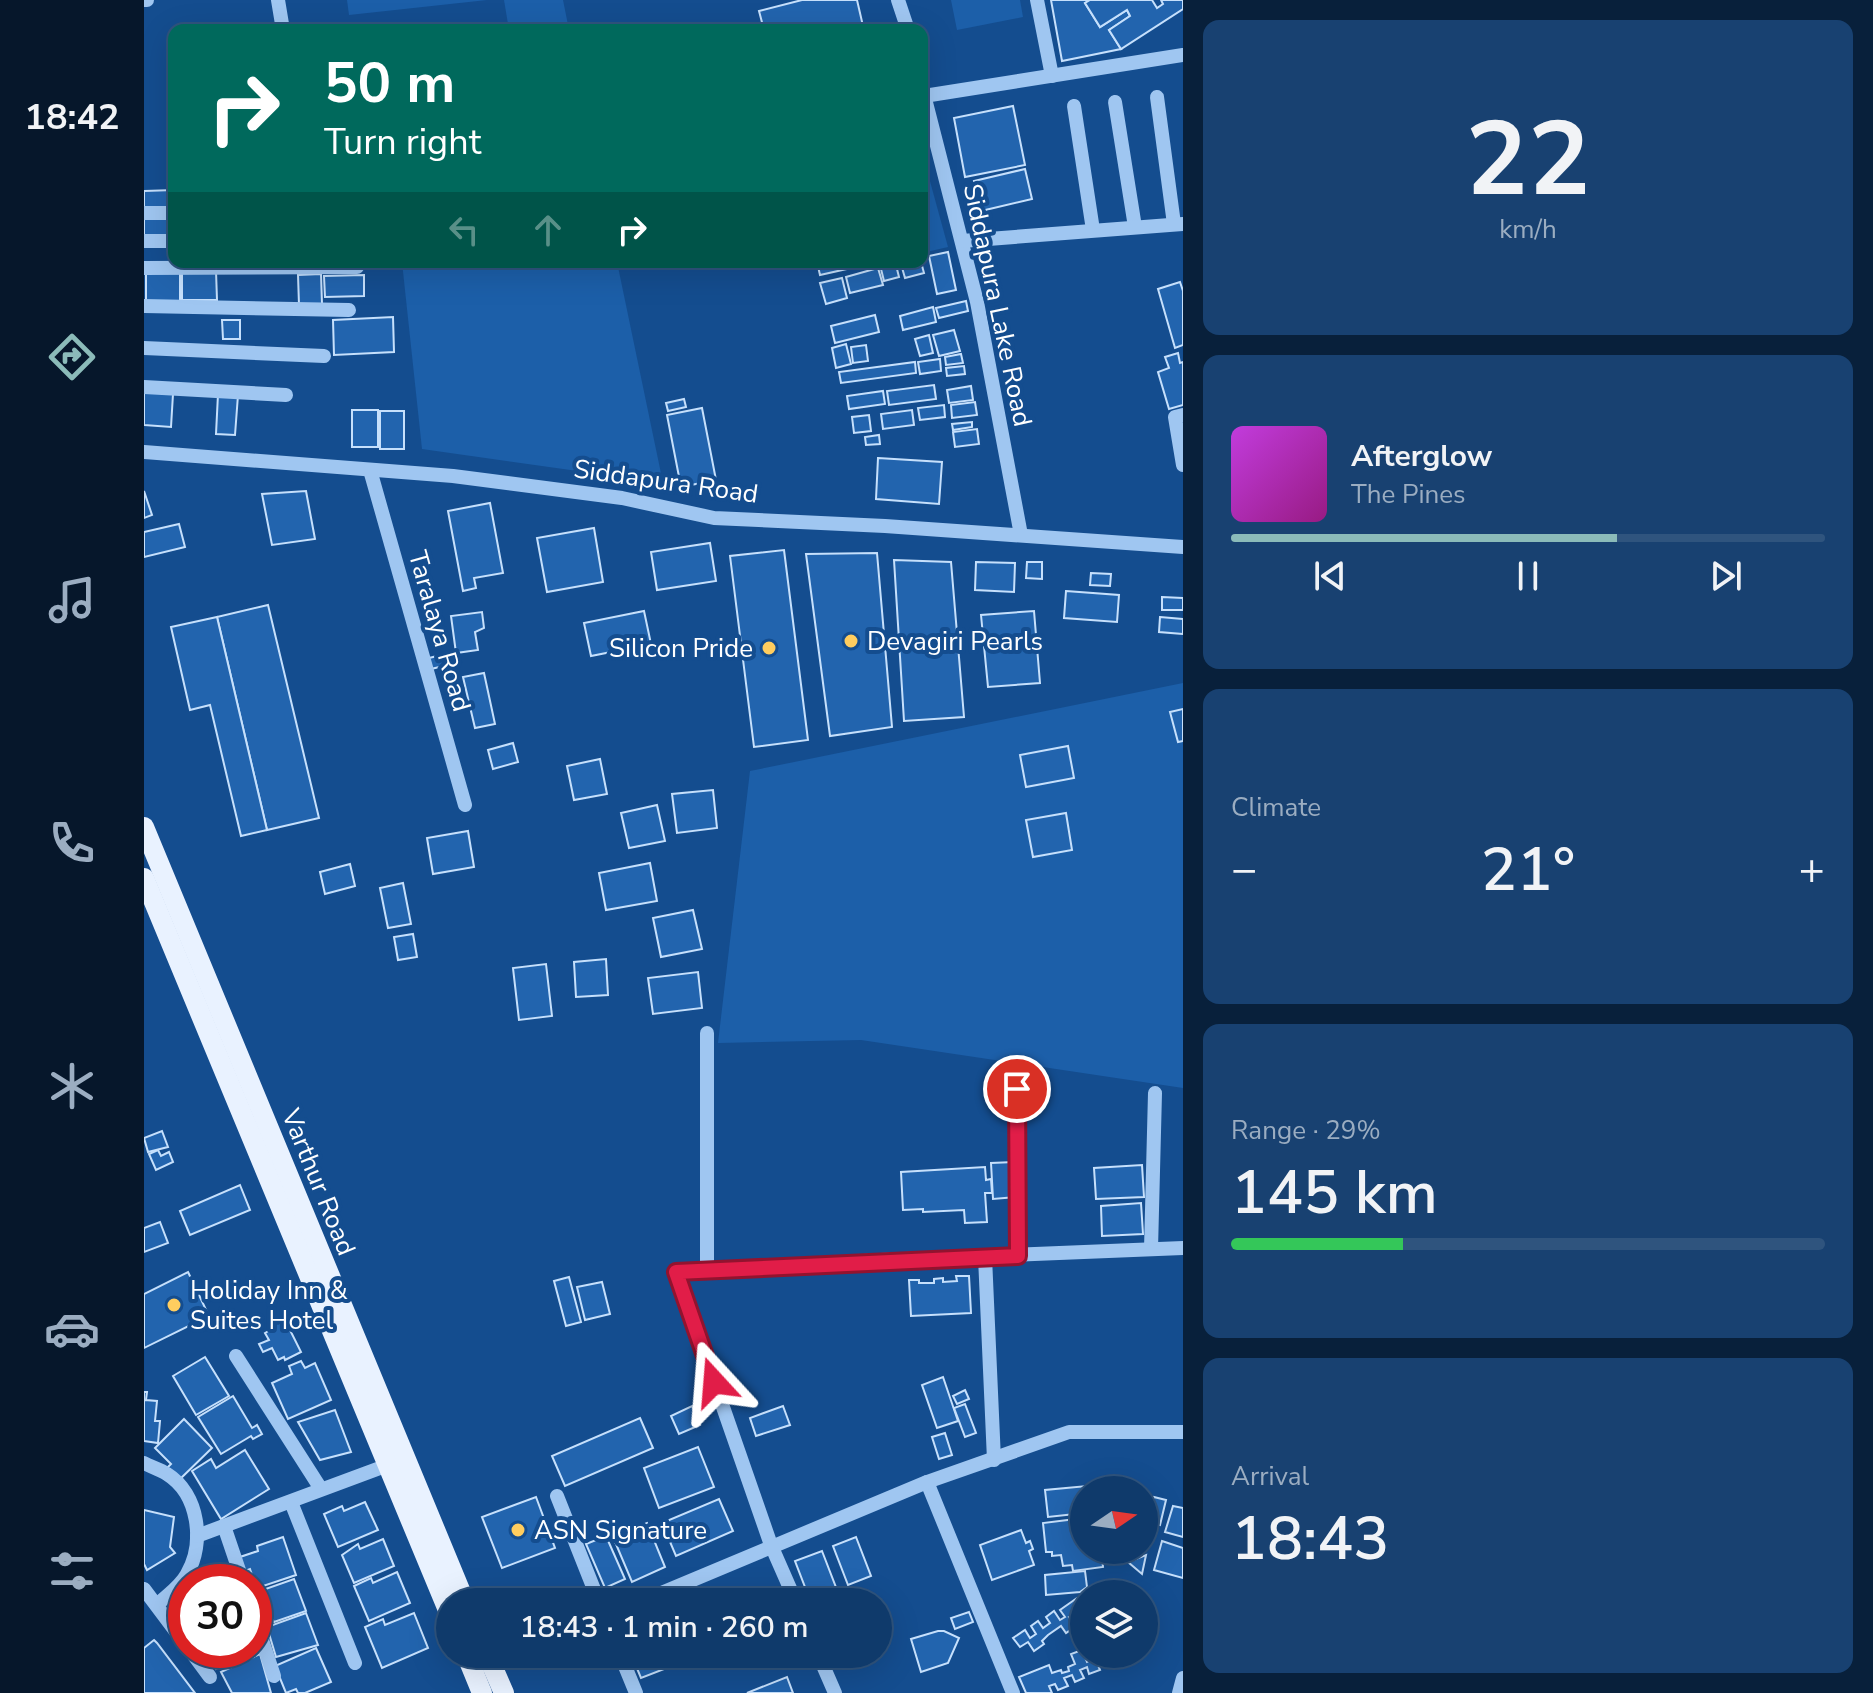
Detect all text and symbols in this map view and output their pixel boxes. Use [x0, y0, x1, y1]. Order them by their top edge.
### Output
text: 50 m [324, 45, 455, 122]
icon: right [192, 56, 296, 160]
text: 22 [1466, 89, 1590, 231]
text: 18:42 [24, 93, 120, 142]
text: Turn right [324, 118, 481, 167]
street label: Siddapura Lake Road [955, 181, 1040, 430]
icon: left [442, 208, 486, 252]
icon: ahead [526, 208, 570, 252]
icon: right [610, 208, 654, 252]
text: km/h [1499, 212, 1557, 247]
icon: directions [44, 329, 100, 385]
text: Afterglow [1351, 436, 1492, 477]
street label: Siddapura Road [571, 451, 760, 512]
text: The Pines [1351, 477, 1466, 512]
street label: Taralaya Road [400, 547, 479, 716]
icon: previous [1308, 554, 1352, 598]
icon: pause [1506, 554, 1550, 598]
icon: next [1704, 554, 1748, 598]
icon: music [44, 572, 100, 628]
place label: Devagiri Pearls [867, 624, 1043, 659]
place label: Silicon Pride [609, 631, 753, 666]
marker: Devagiri Pearls [842, 632, 860, 650]
marker: Silicon Pride [760, 639, 778, 657]
text: Climate [1231, 790, 1321, 825]
icon: phone [44, 815, 100, 871]
text: 21° [1481, 829, 1575, 911]
text: − [1231, 840, 1257, 900]
text: + [1799, 840, 1825, 900]
pin [983, 1055, 1051, 1123]
icon: climate [44, 1058, 100, 1114]
icon: arrive [995, 1067, 1039, 1111]
street label: Varthur Road [273, 1103, 364, 1261]
text: Range · 29% [1231, 1113, 1381, 1148]
text: 145 km [1231, 1152, 1438, 1234]
place label: Holiday Inn & Suites Hotel [190, 1273, 348, 1338]
marker: Holiday Inn & Suites Hotel [165, 1296, 183, 1314]
icon: car [44, 1301, 100, 1357]
position arrow [672, 1340, 756, 1424]
text: Arrival [1231, 1459, 1309, 1494]
north arrow [1070, 1476, 1158, 1564]
map controls [1070, 1476, 1158, 1668]
text: 18:43 [1231, 1498, 1389, 1580]
place label: ASN Signature [534, 1513, 707, 1548]
marker: ASN Signature [509, 1521, 527, 1539]
icon: filters [44, 1543, 100, 1599]
speed limit sign: 30 [168, 1564, 272, 1668]
button: layers [1070, 1580, 1158, 1668]
text: 18:43 · 1 min · 260 m [519, 1607, 809, 1648]

